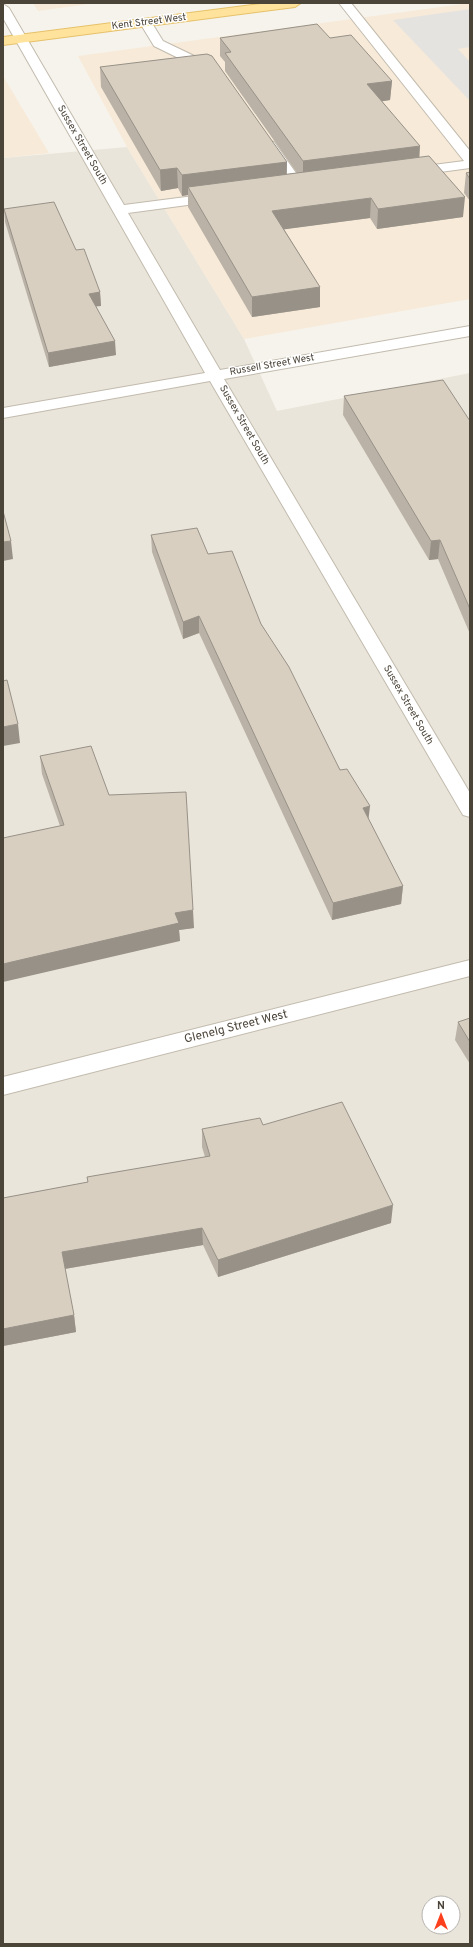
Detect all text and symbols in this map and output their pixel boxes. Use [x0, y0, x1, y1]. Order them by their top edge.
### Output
street label: Kent Street West [111, 11, 187, 33]
street label: Sussex Street South [54, 103, 110, 187]
street label: Russell Street West [229, 351, 316, 379]
street label: Sussex Street South [216, 383, 272, 467]
street label: Sussex Street South [380, 663, 436, 747]
street label: Glenelg Street West [183, 1006, 289, 1048]
north arrow [421, 1895, 461, 1935]
text: N [437, 1899, 445, 1913]

